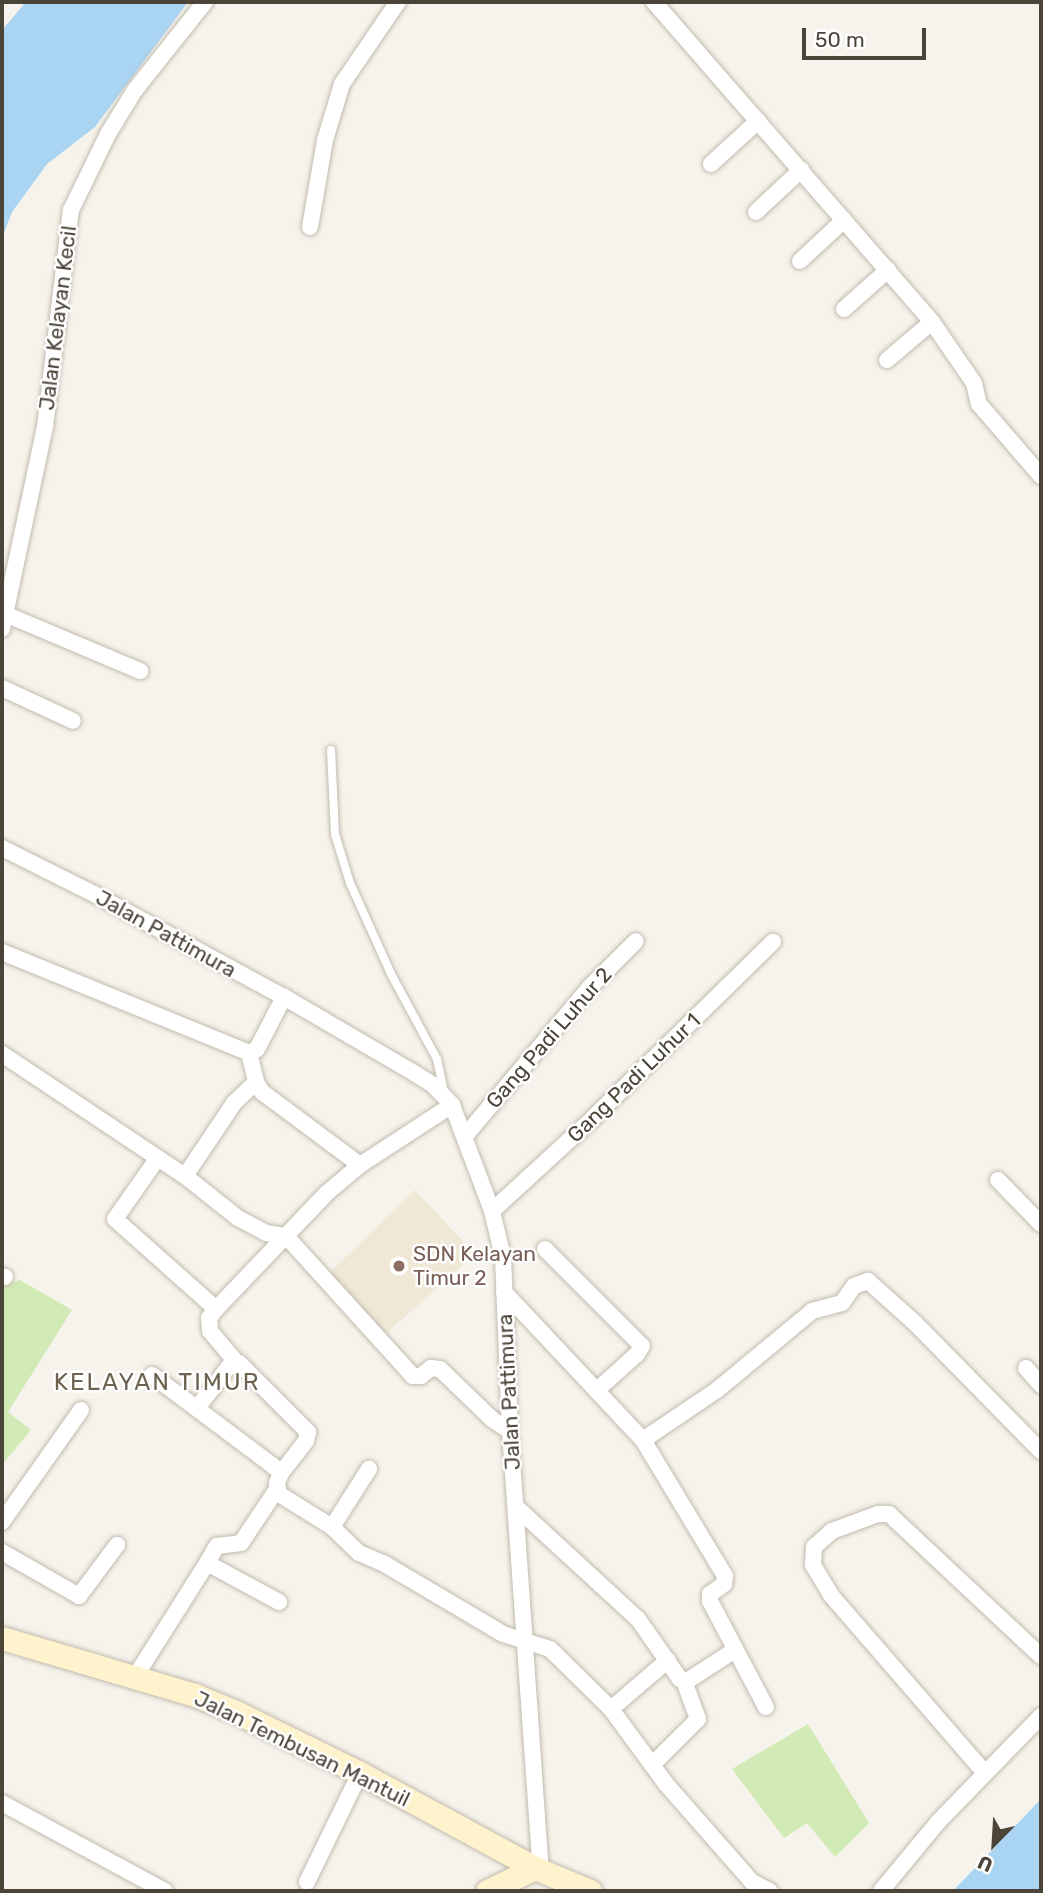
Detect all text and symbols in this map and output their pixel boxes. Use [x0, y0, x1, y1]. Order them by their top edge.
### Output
scale bar [805, 14, 929, 58]
text: 50 m [815, 27, 865, 52]
street label: Jalan Kelayan Kecil [34, 224, 82, 412]
street label: Jalan Pattimura [92, 885, 240, 983]
street label: Gang Padi Luhur 2 [481, 962, 617, 1114]
street label: Gang Padi Luhur 1 [562, 1008, 706, 1148]
place label: SDN Kelayan Timur 2 [413, 1241, 536, 1291]
marker: SDN Kelayan Timur 2 [391, 1258, 407, 1274]
street label: Jalan Pattimura [492, 1313, 526, 1471]
district label: KELAYAN TIMUR [55, 1369, 259, 1397]
street label: Jalan Tembusan Mantuil [190, 1686, 414, 1812]
north arrow [959, 1809, 1029, 1879]
text: U [974, 1850, 996, 1877]

